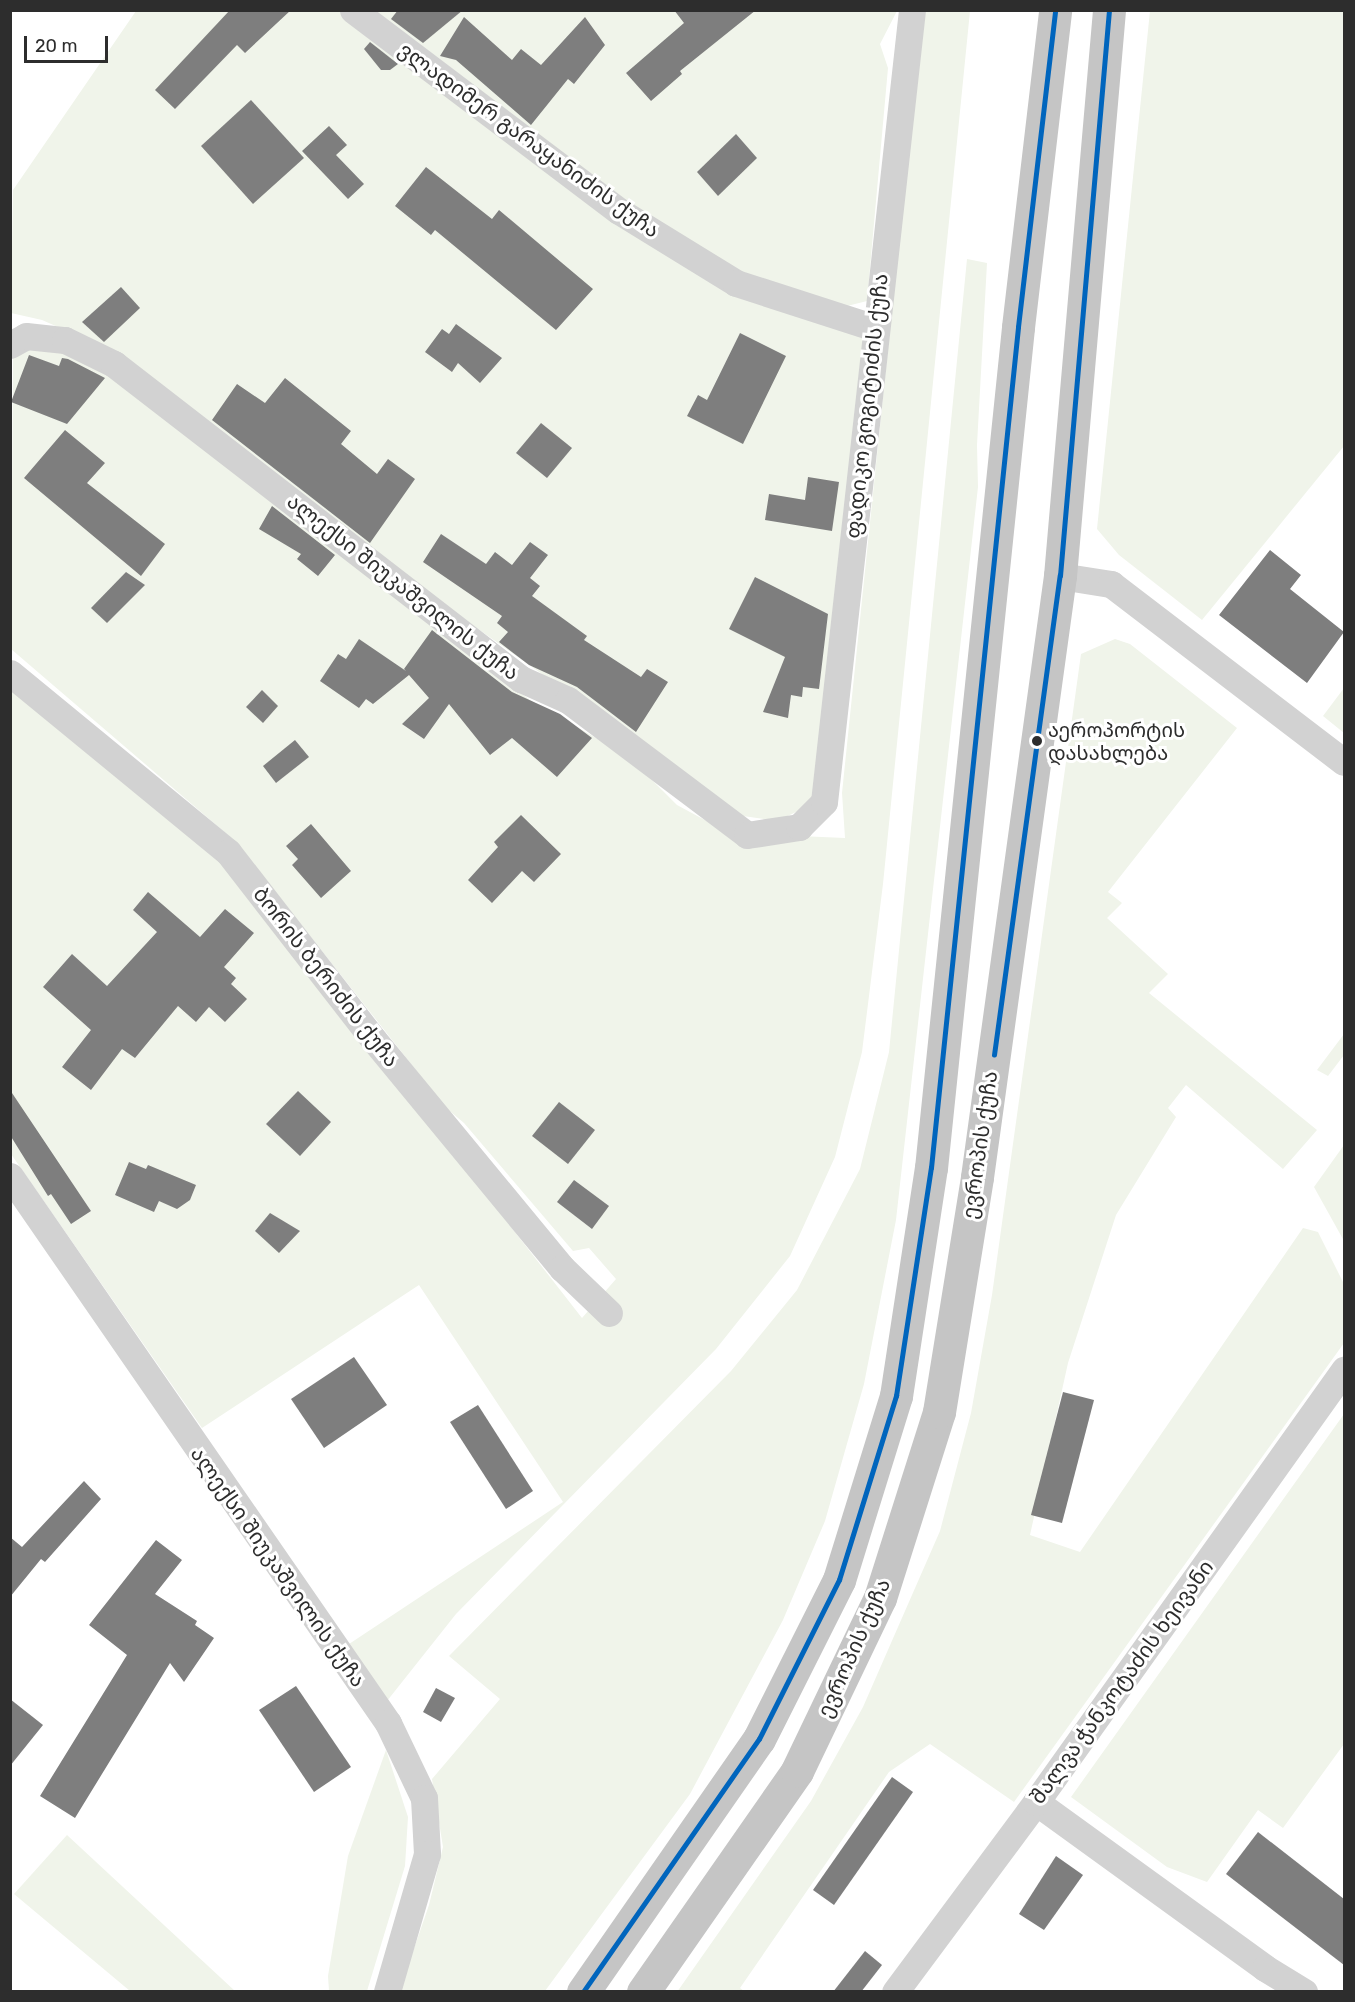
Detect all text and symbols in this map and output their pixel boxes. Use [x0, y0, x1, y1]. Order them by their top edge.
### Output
scale bar [27, 24, 111, 62]
text: 20 m [35, 35, 77, 57]
street label: ვლადიმერ გარაყანიძის ქუჩა [394, 37, 664, 243]
street label: ფადიკო გოგიტიძის ქუჩა [841, 272, 893, 540]
street label: ალექსი შიუკაშვილის ქუჩა [282, 489, 524, 685]
place label: აეროპორტის დასახლება [1048, 718, 1185, 765]
marker: აეროპორტის დასახლება [1031, 735, 1043, 747]
street label: ბორის ბერიძის ქუჩა [248, 882, 404, 1072]
street label: ევროპის ქუჩა [957, 1069, 1003, 1221]
street label: ალექსი შიუკაშვილის ქუჩა [185, 1442, 371, 1692]
street label: შალვა ჭანკოტაძის ხეივანი [1025, 1555, 1219, 1809]
street label: ევროპის ქუჩა [812, 1575, 896, 1721]

